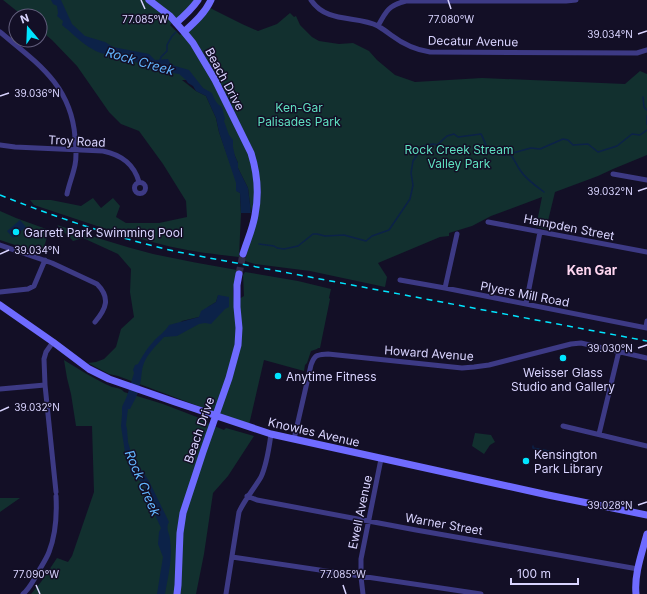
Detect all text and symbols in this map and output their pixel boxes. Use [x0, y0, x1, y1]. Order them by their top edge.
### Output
north arrow [8, 8, 48, 48]
text: N [18, 11, 31, 27]
text: 77.085°W [122, 13, 168, 25]
text: 77.080°W [428, 13, 474, 25]
text: 39.034°N [587, 28, 633, 40]
street label: Decatur Avenue [428, 33, 518, 49]
water label: Rock Creek [104, 44, 177, 79]
street label: Beach Drive [202, 45, 248, 113]
text: 39.036°N [14, 87, 60, 99]
park label: Ken-Gar Palisades Park [257, 100, 341, 129]
street label: Troy Road [48, 132, 106, 150]
park label: Rock Creek Stream Valley Park [405, 142, 513, 171]
text: 39.032°N [587, 185, 633, 197]
street label: Hampden Street [522, 211, 616, 243]
place label: Garrett Park Swimming Pool [24, 225, 183, 240]
marker: Garrett Park Swimming Pool [11, 227, 21, 237]
text: 39.034°N [14, 244, 60, 256]
district label: Ken Gar [567, 262, 618, 278]
street label: Plyers Mill Road [479, 278, 571, 310]
street label: Howard Avenue [384, 342, 474, 364]
text: 39.030°N [587, 342, 633, 354]
marker: Weisser Glass Studio and Gallery [558, 353, 568, 363]
place label: Weisser Glass Studio and Gallery [511, 365, 615, 394]
place label: Anytime Fitness [286, 369, 377, 384]
marker: Anytime Fitness [273, 371, 283, 381]
street label: Beach Drive [181, 395, 217, 465]
text: 39.032°N [14, 401, 60, 413]
street label: Knowles Avenue [267, 414, 361, 450]
water label: Rock Creek [122, 447, 164, 519]
place label: Kensington Park Library [534, 447, 603, 476]
marker: Kensington Park Library [521, 456, 531, 466]
street label: Ewell Avenue [345, 474, 375, 550]
text: 39.028°N [587, 499, 633, 511]
street label: Warner Street [404, 510, 484, 538]
scale bar [511, 560, 578, 586]
text: 100 m [517, 566, 551, 581]
text: 77.090°W [13, 568, 59, 580]
text: 77.085°W [320, 568, 366, 580]

